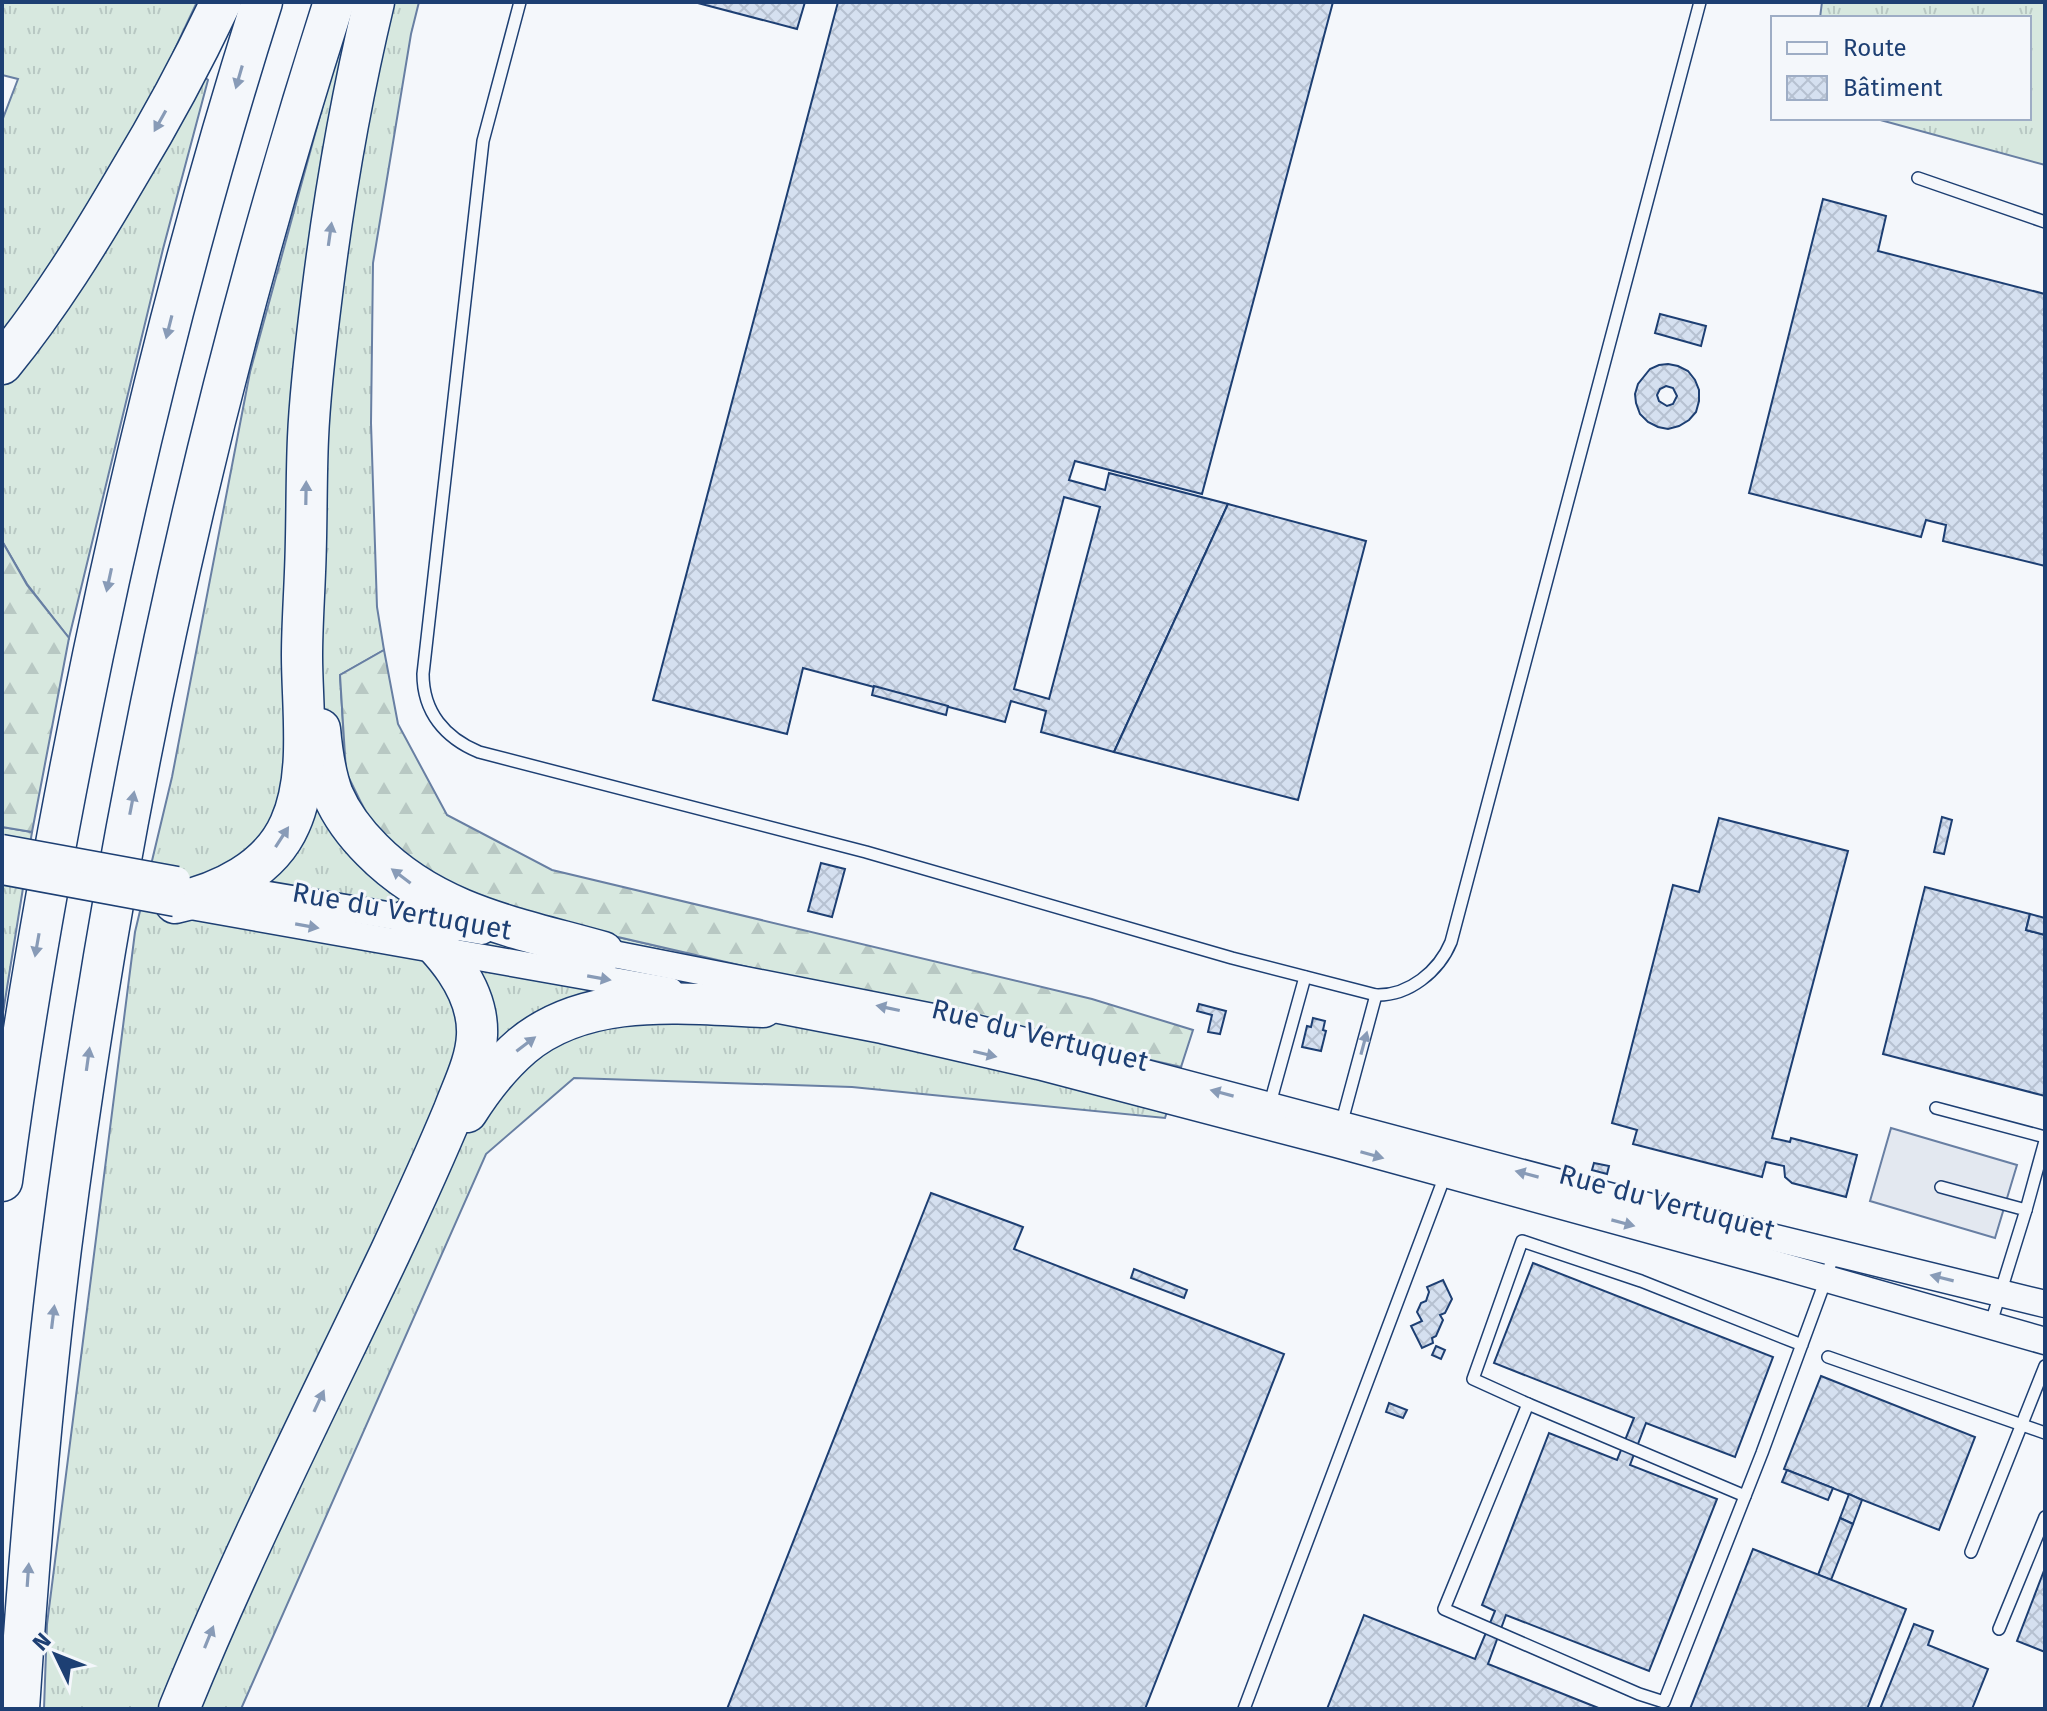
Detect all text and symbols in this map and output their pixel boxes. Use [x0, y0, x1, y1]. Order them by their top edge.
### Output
legend [1771, 16, 2031, 120]
text: Route [1843, 34, 1907, 62]
one-way arrow [232, 65, 245, 89]
text: Bâtiment [1843, 74, 1943, 102]
one-way arrow [153, 110, 167, 132]
one-way arrow [324, 222, 337, 247]
one-way arrow [163, 314, 175, 339]
one-way arrow [300, 480, 312, 505]
one-way arrow [102, 567, 115, 592]
one-way arrow [126, 790, 139, 815]
one-way arrow [274, 826, 289, 848]
one-way arrow [391, 868, 411, 884]
street label: Rue du Vertuquet [290, 875, 515, 947]
one-way arrow [294, 921, 319, 933]
one-way arrow [30, 933, 43, 958]
one-way arrow [587, 972, 612, 984]
street label: Rue du Vertuquet [928, 992, 1153, 1078]
one-way arrow [876, 1001, 901, 1013]
one-way arrow [1358, 1030, 1370, 1055]
one-way arrow [516, 1037, 536, 1053]
one-way arrow [82, 1046, 95, 1071]
one-way arrow [973, 1048, 998, 1060]
one-way arrow [1209, 1086, 1234, 1098]
one-way arrow [1361, 1149, 1385, 1162]
street label: Rue du Vertuquet [1555, 1157, 1779, 1247]
one-way arrow [1515, 1167, 1540, 1179]
one-way arrow [1612, 1217, 1636, 1230]
one-way arrow [1929, 1272, 1954, 1284]
one-way arrow [47, 1304, 60, 1329]
one-way arrow [312, 1390, 326, 1413]
one-way arrow [22, 1562, 35, 1587]
north arrow [16, 1615, 96, 1695]
one-way arrow [202, 1625, 215, 1649]
text: N [27, 1627, 57, 1656]

